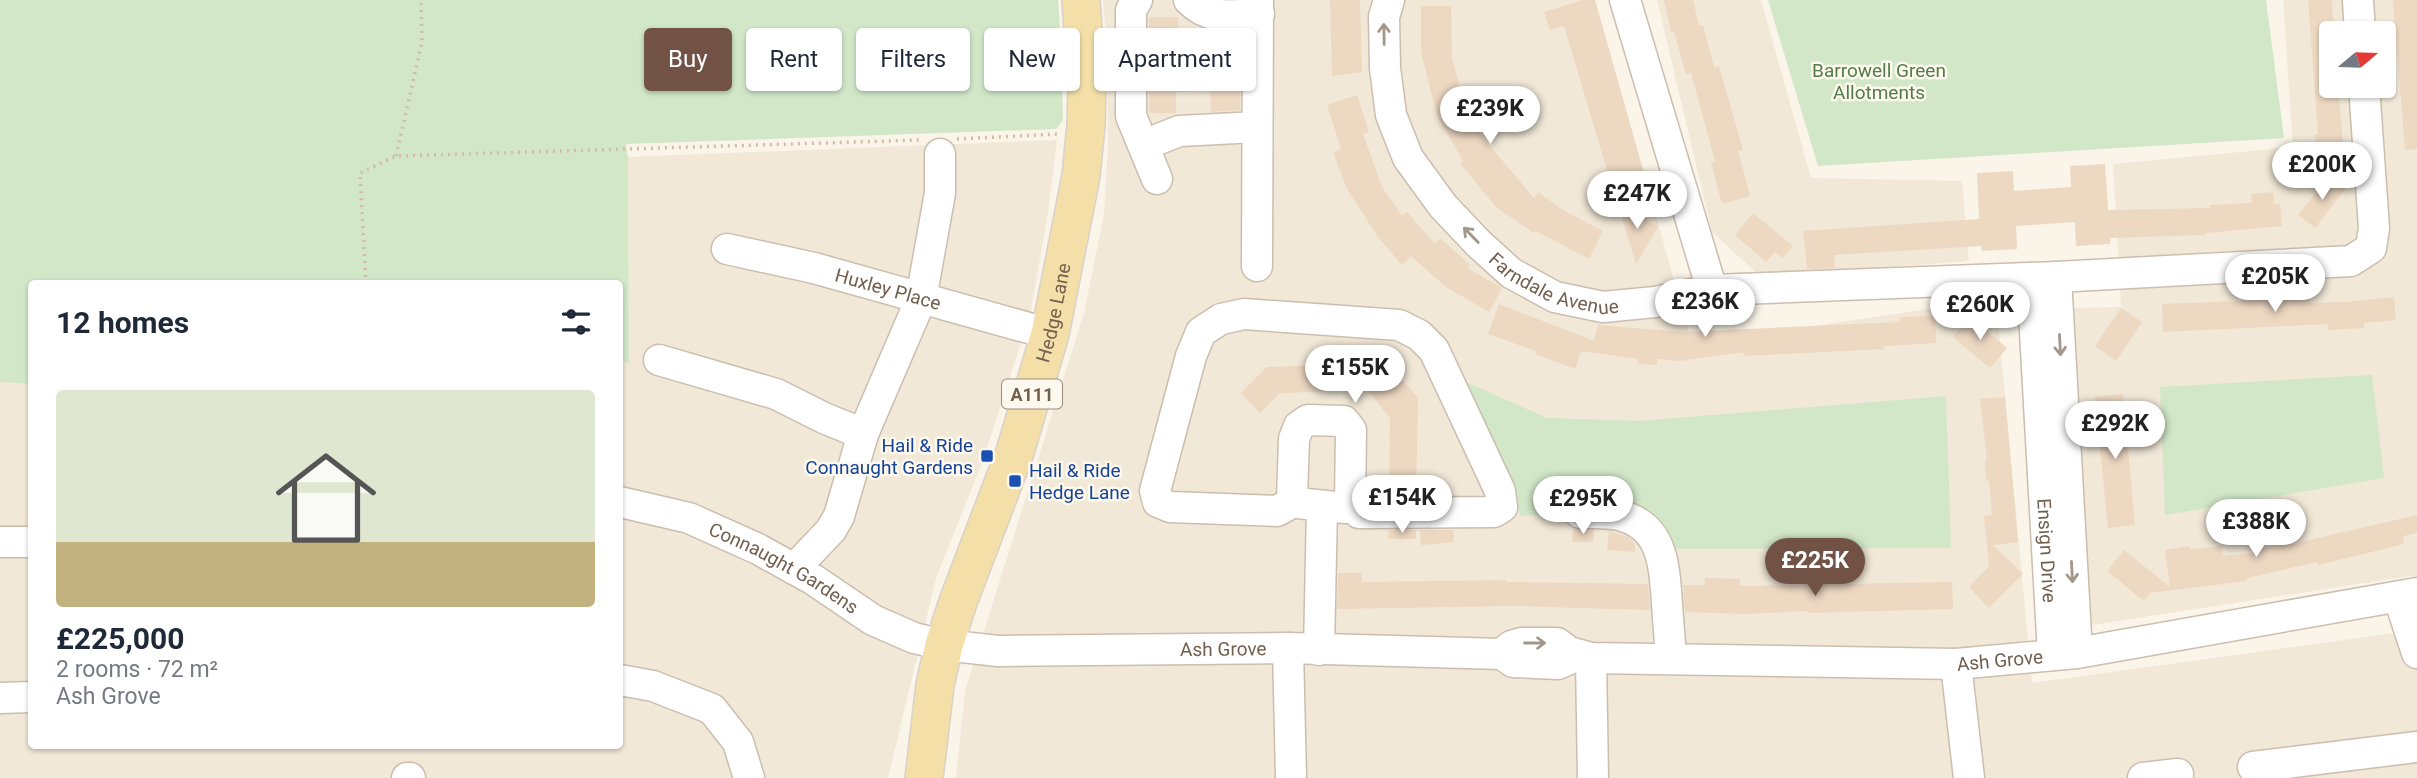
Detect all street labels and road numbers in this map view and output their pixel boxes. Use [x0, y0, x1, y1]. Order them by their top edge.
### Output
street label: Farndale Avenue [1485, 247, 1620, 319]
street label: Hedge Lane [1031, 261, 1075, 365]
street label: Huxley Place [833, 263, 944, 314]
road number: A111 [1002, 380, 1062, 408]
street label: Ensign Drive [2033, 498, 2062, 603]
street label: Connaught Gardens [706, 517, 863, 618]
street label: Ash Grove [1180, 637, 1267, 661]
street label: Ash Grove [1956, 645, 2044, 675]

